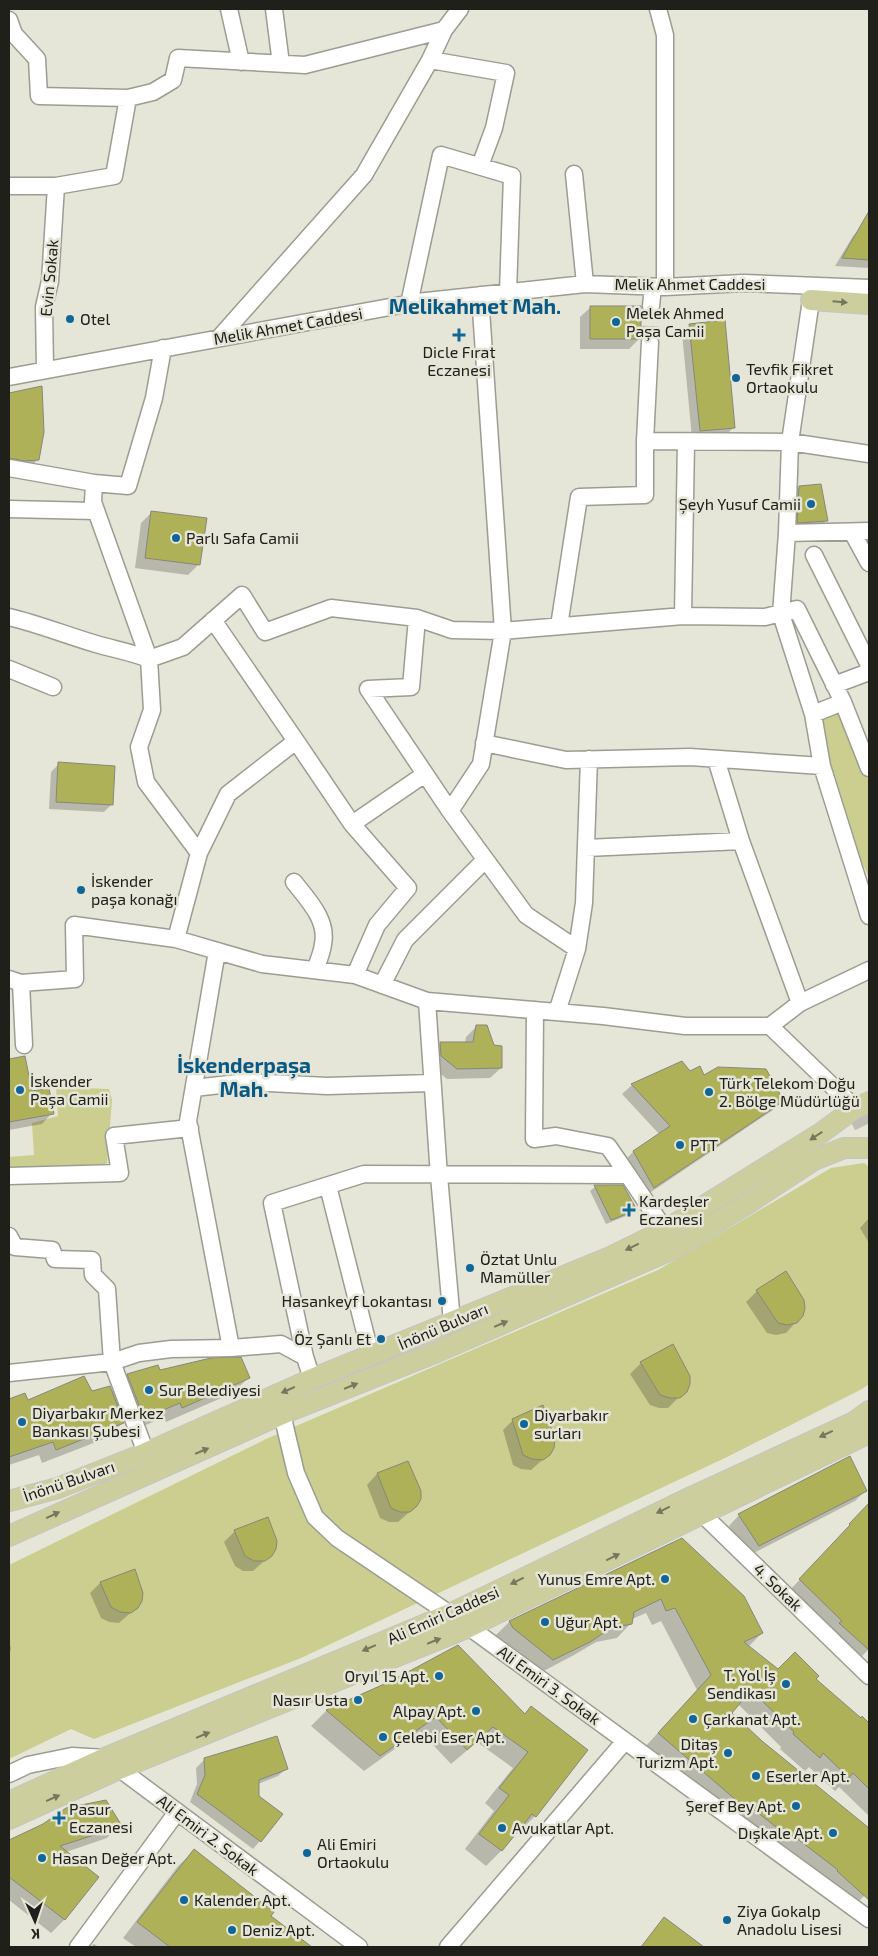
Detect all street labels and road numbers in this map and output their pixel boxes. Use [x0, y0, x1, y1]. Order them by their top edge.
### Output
street label: Evin Sokak [36, 239, 61, 317]
street label: Melik Ahmet Caddesi [615, 274, 765, 293]
street label: Melik Ahmet Caddesi [212, 303, 364, 348]
street label: İnönü Bulvarı [395, 1298, 491, 1353]
street label: İnönü Bulvarı [21, 1456, 117, 1505]
street label: 4. Sokak [750, 1559, 807, 1614]
street label: Ali Emiri Caddesi [384, 1581, 502, 1648]
street label: Ali Emiri 3. Sokak [494, 1641, 604, 1728]
street label: Ali Emiri 2. Sokak [154, 1790, 263, 1879]

